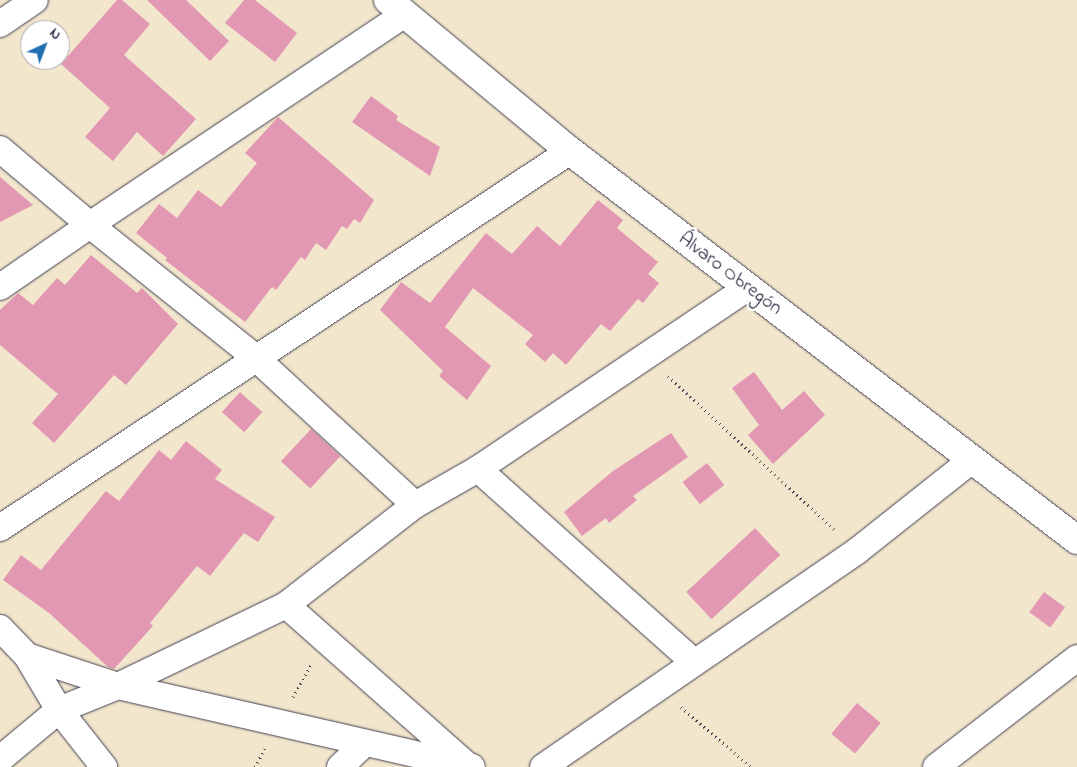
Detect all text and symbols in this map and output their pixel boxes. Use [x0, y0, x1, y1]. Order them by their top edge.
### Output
north arrow [20, 20, 70, 70]
text: N [44, 23, 66, 45]
street label: Álvaro Obregón [673, 227, 787, 321]

